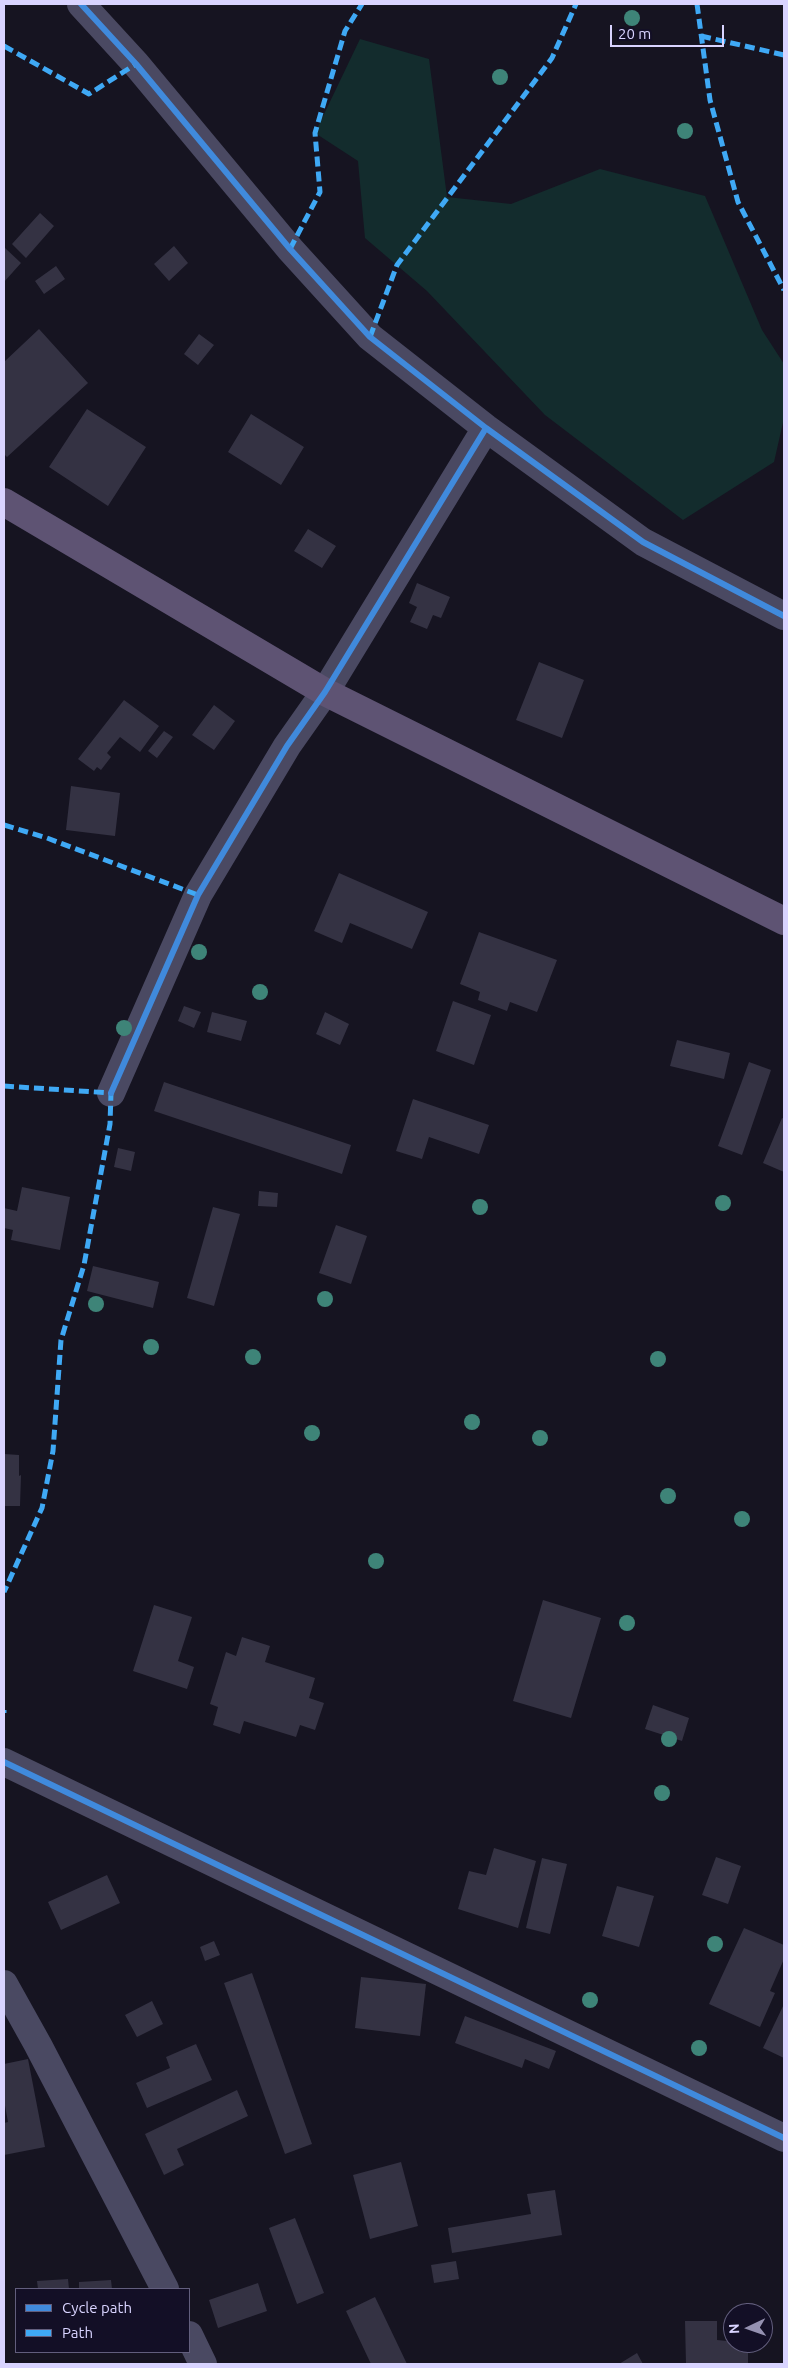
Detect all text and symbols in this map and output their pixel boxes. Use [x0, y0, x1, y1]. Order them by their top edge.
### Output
scale bar [613, 15, 727, 47]
text: 20 m [618, 25, 651, 42]
legend [15, 2288, 190, 2353]
text: Cycle path [62, 2299, 132, 2316]
north arrow [723, 2303, 773, 2353]
text: N [726, 2323, 742, 2334]
text: Path [62, 2324, 93, 2341]

